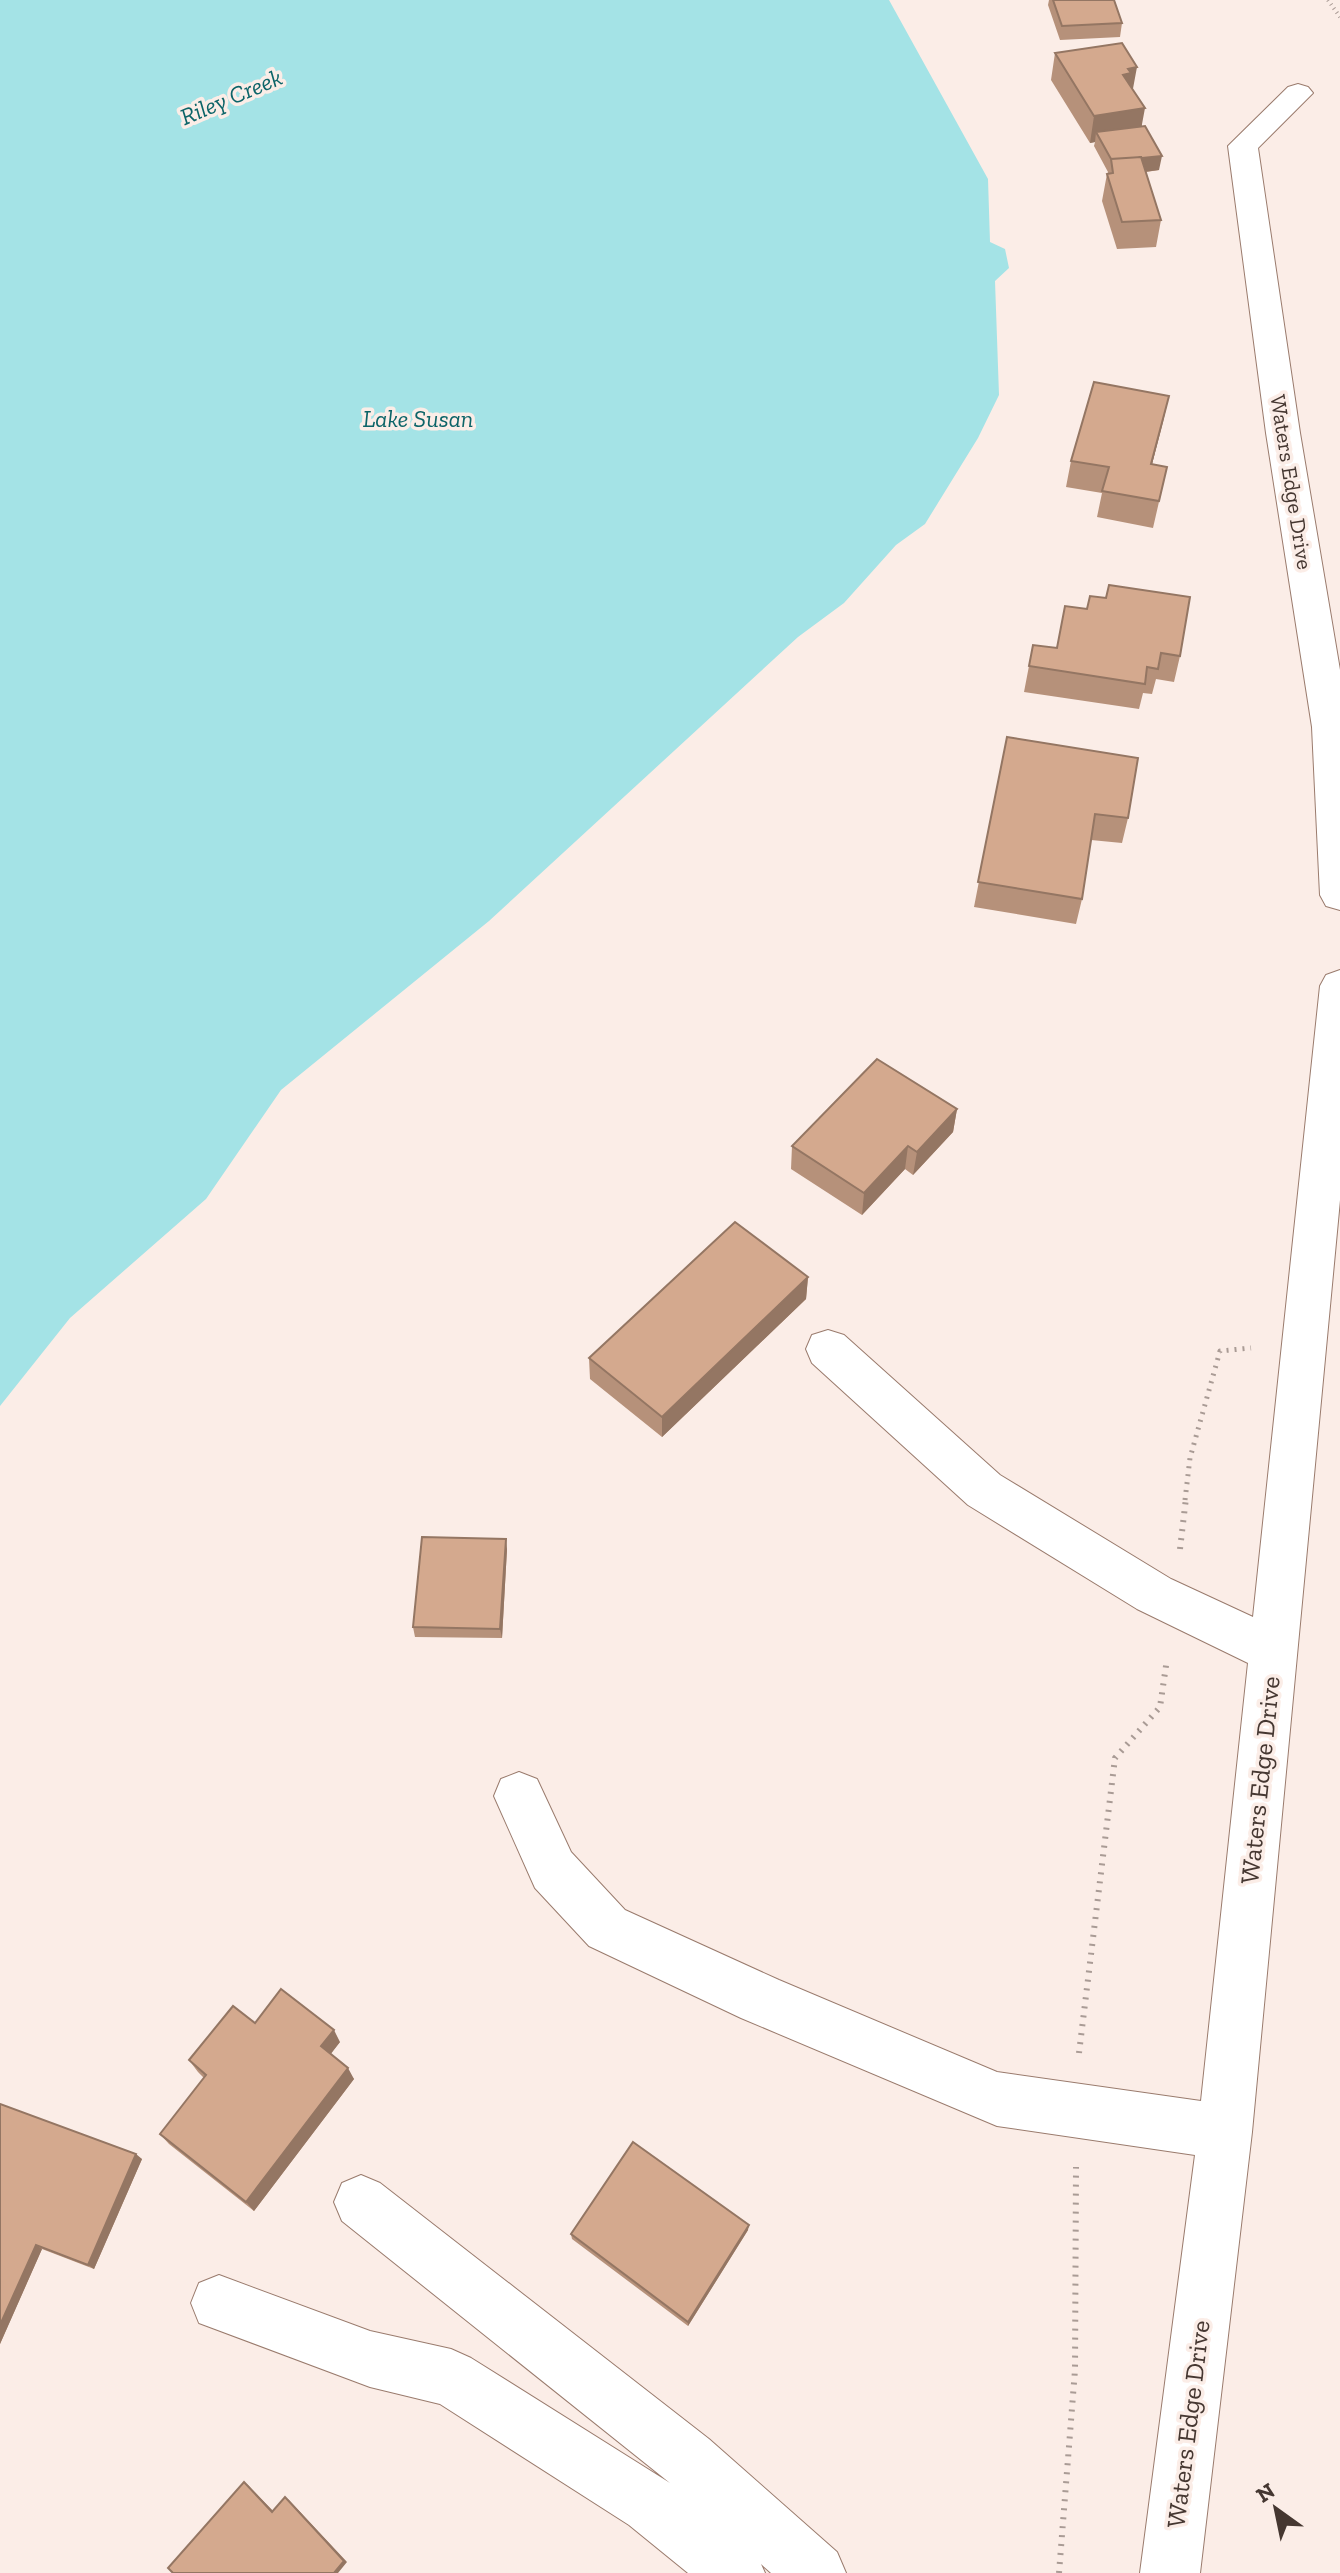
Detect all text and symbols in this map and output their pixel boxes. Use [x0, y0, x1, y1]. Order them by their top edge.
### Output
water label: Riley Creek [175, 62, 286, 131]
street label: Waters Edge Drive [1264, 393, 1319, 571]
water label: Lake Susan [363, 404, 473, 433]
street label: Waters Edge Drive [1233, 1674, 1287, 1886]
street label: Waters Edge Drive [1159, 2318, 1217, 2530]
north arrow [1236, 2469, 1316, 2549]
text: N [1251, 2477, 1280, 2509]

